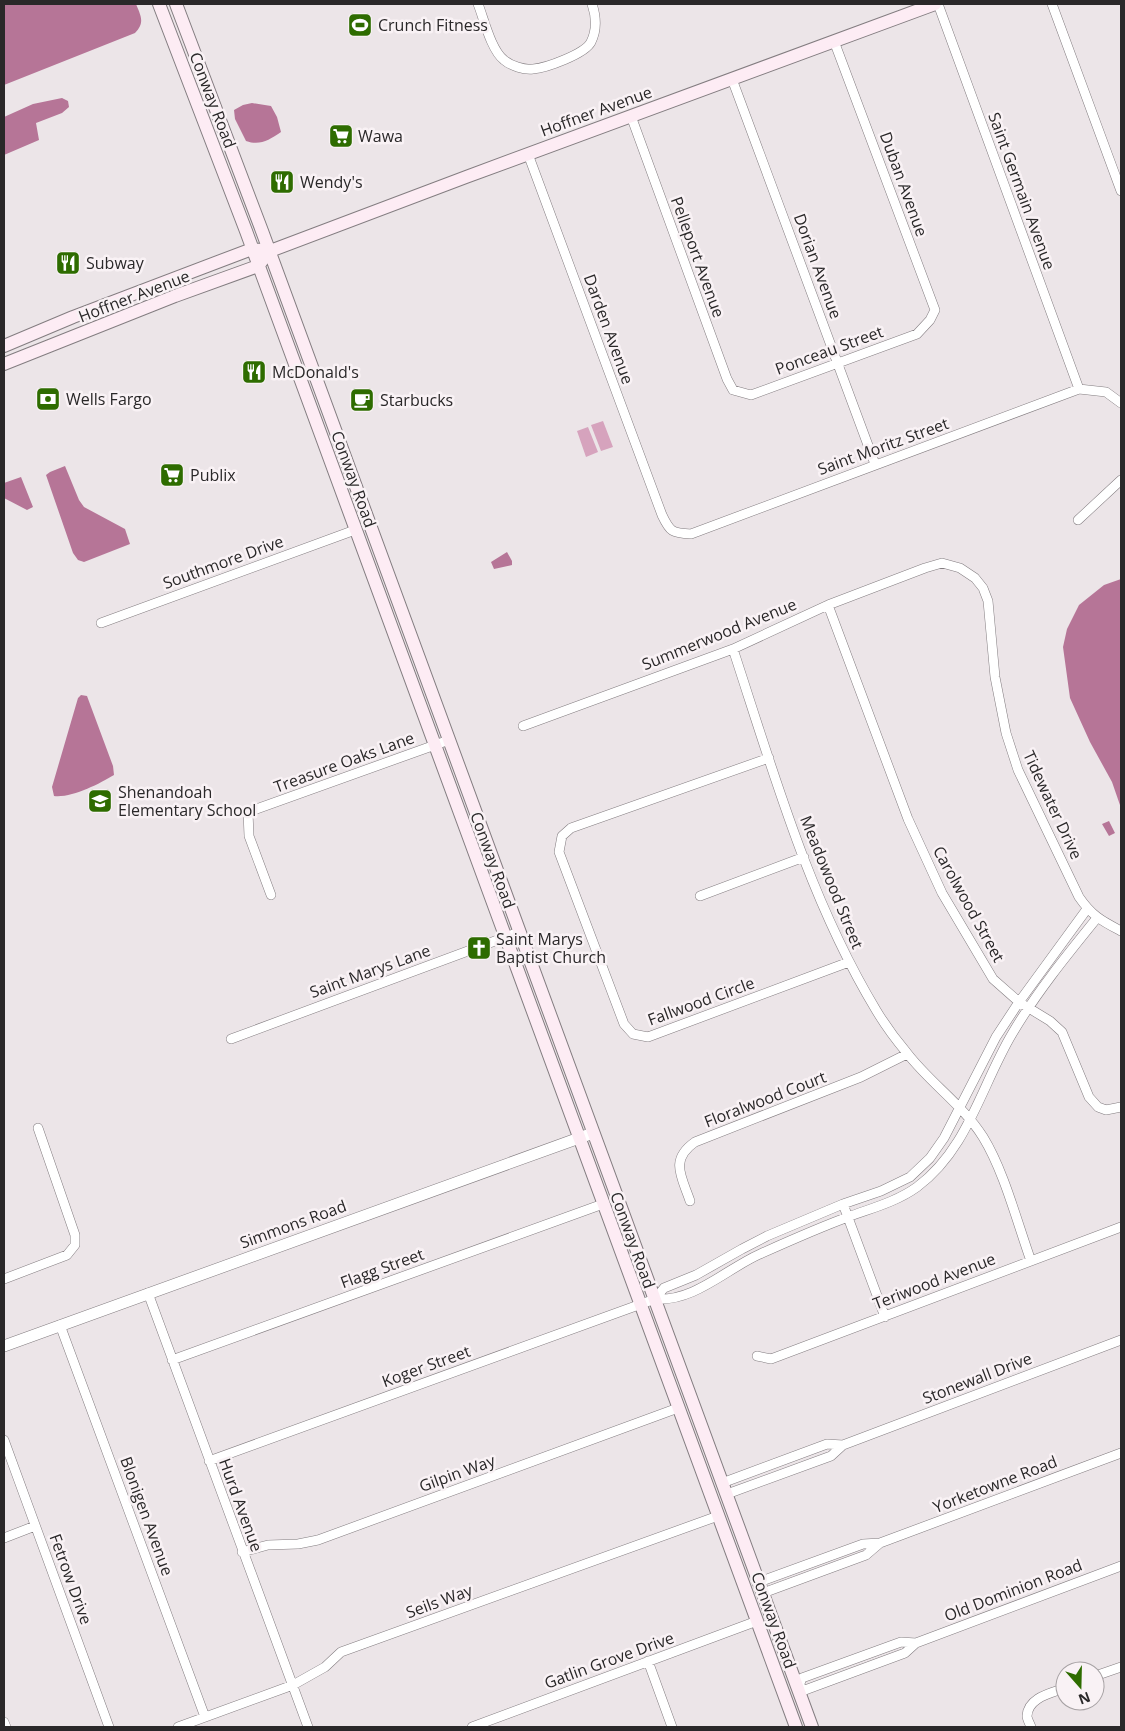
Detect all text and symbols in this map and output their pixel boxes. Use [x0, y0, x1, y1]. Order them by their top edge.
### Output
sports icon: Crunch Fitness [347, 12, 373, 38]
place label: Crunch Fitness [378, 14, 488, 36]
street label: Conway Road [185, 49, 241, 151]
street label: Hoffner Avenue [537, 81, 655, 141]
street label: Saint Germain Avenue [983, 109, 1061, 273]
supermarket icon: Wawa [328, 123, 354, 149]
place label: Wawa [358, 125, 403, 147]
street label: Duban Avenue [875, 129, 933, 239]
restaurant icon: Wendy's [269, 169, 295, 195]
place label: Wendy's [300, 171, 363, 193]
street label: Pelleport Avenue [666, 193, 730, 321]
street label: Dorian Avenue [789, 210, 847, 322]
restaurant icon: Subway [55, 250, 81, 276]
place label: Subway [86, 252, 145, 274]
street label: Hoffner Avenue [75, 265, 193, 327]
street label: Darden Avenue [579, 271, 639, 387]
street label: Ponceau Street [772, 320, 886, 380]
restaurant icon: McDonald's [241, 359, 267, 385]
place label: McDonald's [272, 361, 359, 383]
bank icon: Wells Fargo [35, 386, 61, 412]
cafe icon: Starbucks [349, 387, 375, 413]
place label: Wells Fargo [66, 388, 152, 410]
place label: Starbucks [380, 389, 453, 411]
street label: Saint Moritz Street [814, 412, 952, 480]
street label: Conway Road [326, 428, 382, 530]
supermarket icon: Publix [159, 462, 185, 488]
place label: Publix [190, 464, 236, 486]
street label: Southmore Drive [160, 530, 286, 594]
street label: Summerwood Avenue [638, 593, 800, 675]
street label: Treasure Oaks Lane [271, 726, 417, 798]
street label: Tidewater Drive [1018, 747, 1088, 863]
place label: Shenandoah Elementary School [118, 781, 256, 821]
school or university icon: Shenandoah Elementary School [87, 788, 113, 814]
street label: Conway Road [465, 809, 521, 911]
street label: Meadowood Street [795, 812, 869, 952]
street label: Carolwood Street [928, 842, 1010, 966]
place label: Saint Marys Baptist Church [496, 928, 606, 968]
church icon: Saint Marys Baptist Church [466, 935, 492, 961]
street label: Saint Marys Lane [307, 939, 433, 1003]
street label: Fallwood Circle [645, 971, 757, 1031]
street label: Floralwood Court [701, 1066, 829, 1132]
street label: Conway Road [605, 1189, 661, 1291]
street label: Simmons Road [237, 1195, 349, 1253]
street label: Flagg Street [337, 1243, 427, 1293]
street label: Teriwood Avenue [870, 1247, 998, 1315]
street label: Koger Street [379, 1340, 473, 1392]
street label: Stonewall Drive [919, 1347, 1035, 1409]
street label: Gilpin Way [416, 1449, 499, 1497]
street label: Yorketowne Road [930, 1450, 1060, 1518]
street label: Blonigen Avenue [115, 1453, 179, 1579]
street label: Hurd Avenue [214, 1455, 268, 1555]
street label: Fetrow Drive [44, 1531, 98, 1627]
street label: Old Dominion Road [941, 1554, 1085, 1626]
street label: Conway Road [746, 1569, 802, 1671]
street label: Seils Way [403, 1578, 476, 1623]
street label: Gatlin Grove Drive [541, 1626, 677, 1694]
north arrow [1055, 1661, 1105, 1711]
text: N [1076, 1688, 1093, 1710]

